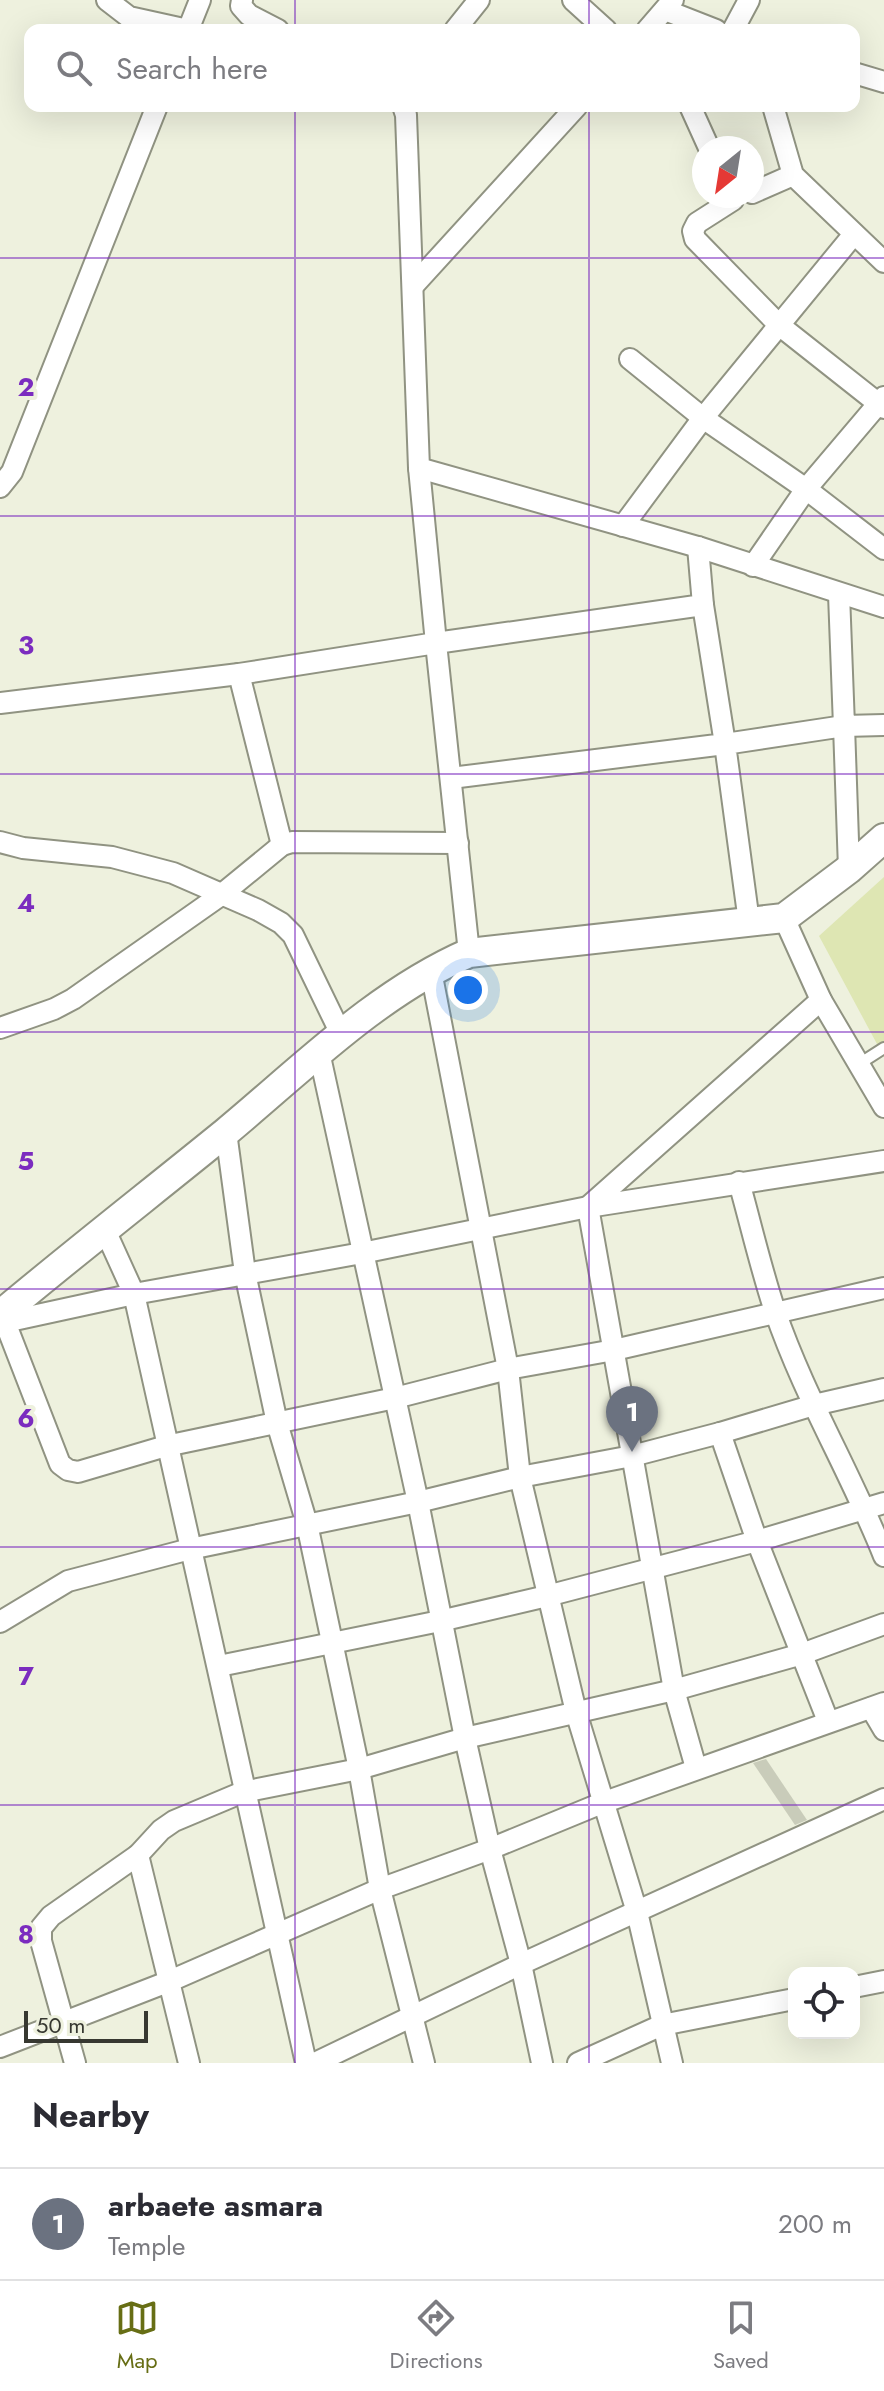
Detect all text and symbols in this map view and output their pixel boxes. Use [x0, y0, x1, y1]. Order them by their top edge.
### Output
search box [24, 24, 860, 112]
icon: search [52, 46, 96, 90]
text: Search here [116, 47, 268, 90]
north arrow [692, 136, 764, 208]
text: 2 [17, 368, 35, 406]
text: 3 [18, 626, 34, 664]
text: 4 [17, 884, 35, 922]
your location [448, 970, 488, 1010]
text: 5 [18, 1142, 34, 1180]
pin: 1 [606, 1386, 658, 1452]
text: 6 [17, 1399, 35, 1437]
text: 7 [18, 1657, 34, 1695]
text: 8 [18, 1915, 34, 1953]
map controls [788, 1967, 860, 2039]
button: locate [788, 1967, 860, 2039]
scale bar [24, 2007, 148, 2043]
text: 50 m [36, 2009, 85, 2041]
text: Nearby [32, 2091, 149, 2140]
text: arbaete asmara [108, 2184, 323, 2227]
text: 1 [51, 2205, 65, 2243]
text: 200 m [778, 2205, 852, 2243]
text: Temple [108, 2227, 185, 2265]
tab: Map [115, 2296, 159, 2376]
tab: Directions [390, 2296, 483, 2376]
tab: Saved [713, 2296, 769, 2376]

